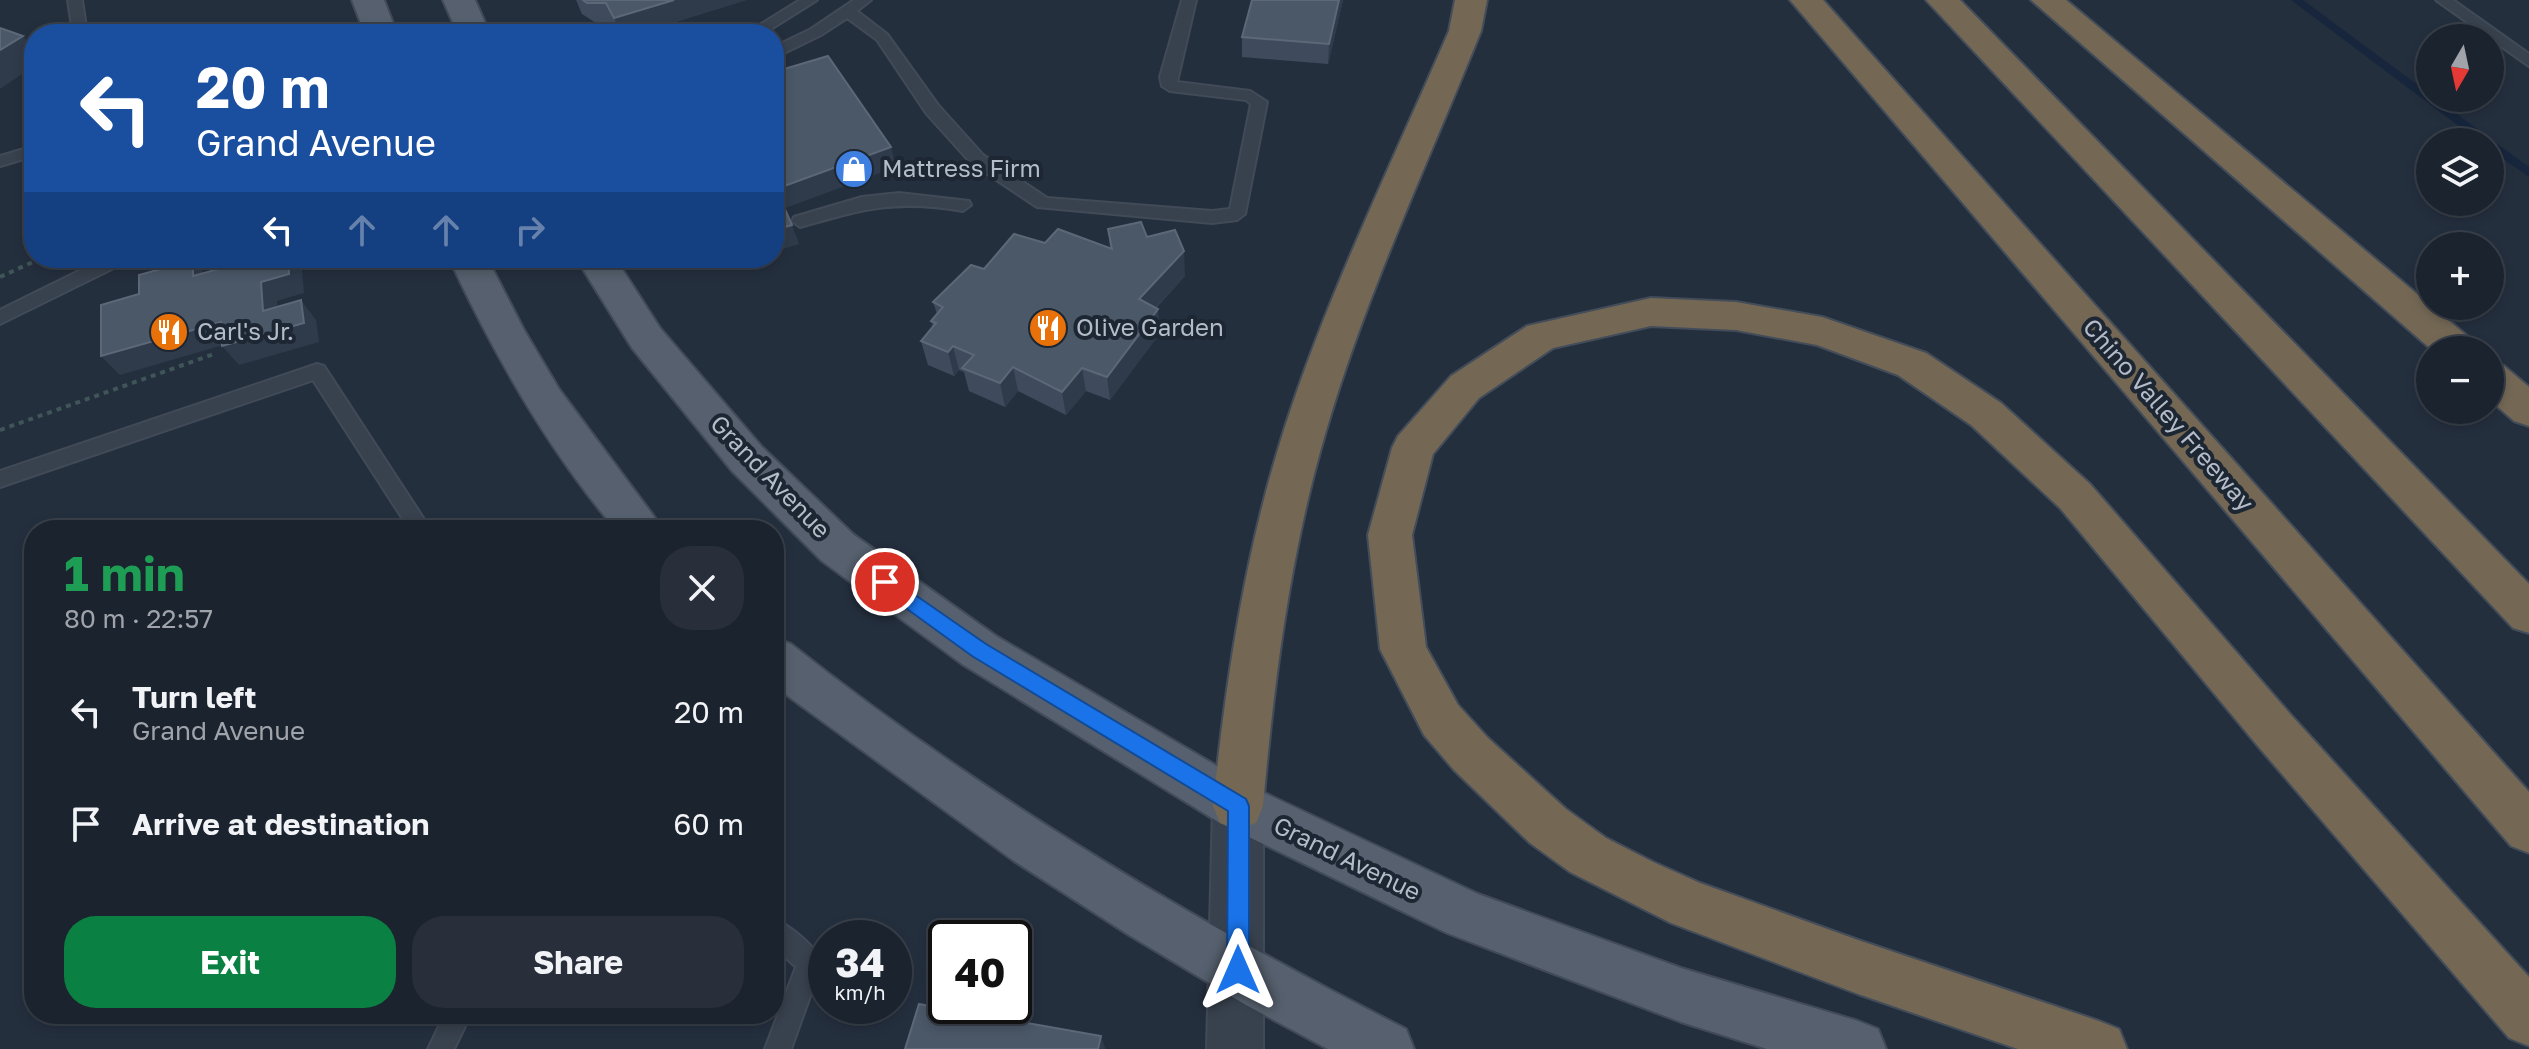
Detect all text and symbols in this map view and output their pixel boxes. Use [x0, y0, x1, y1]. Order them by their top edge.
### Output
north arrow [2416, 24, 2504, 112]
map controls [2416, 24, 2504, 424]
text: 20 m [196, 53, 330, 120]
icon: left [64, 56, 168, 160]
text: Grand Avenue [196, 121, 436, 164]
button: layers [2416, 128, 2504, 216]
shop icon: Mattress Firm [833, 148, 875, 190]
place label: Mattress Firm [882, 153, 1041, 182]
icon: left [256, 208, 300, 252]
icon: ahead [340, 208, 384, 252]
icon: ahead [424, 208, 468, 252]
icon: right [508, 208, 552, 252]
button: + [2416, 232, 2504, 320]
restaurant icon: Olive Garden [1027, 307, 1069, 349]
restaurant icon: Carl's Jr. [148, 311, 190, 353]
place label: Olive Garden [1076, 312, 1224, 341]
street label: Chino Valley Freeway [2078, 312, 2261, 516]
place label: Carl's Jr. [197, 316, 294, 345]
button: − [2416, 336, 2504, 424]
street label: Grand Avenue [705, 408, 837, 544]
text: 1 min [64, 544, 185, 602]
button: close [660, 546, 744, 630]
pin [851, 548, 919, 616]
icon: arrive [863, 560, 907, 604]
text: 80 m · 22:57 [64, 603, 213, 634]
text: Turn left [132, 679, 257, 715]
icon: left [64, 690, 108, 734]
text: 20 m [674, 694, 744, 730]
text: Grand Avenue [132, 715, 305, 746]
icon: arrive [64, 802, 108, 846]
text: Arrive at destination [132, 806, 429, 842]
text: 60 m [673, 806, 744, 842]
street label: Grand Avenue [1269, 810, 1426, 906]
button: Exit [64, 916, 396, 1008]
button: Share [412, 916, 744, 1008]
speed limit sign: 40 [928, 920, 1032, 1024]
position arrow [1196, 928, 1280, 1012]
text: 34 [835, 938, 885, 986]
text: km/h [835, 980, 885, 1004]

